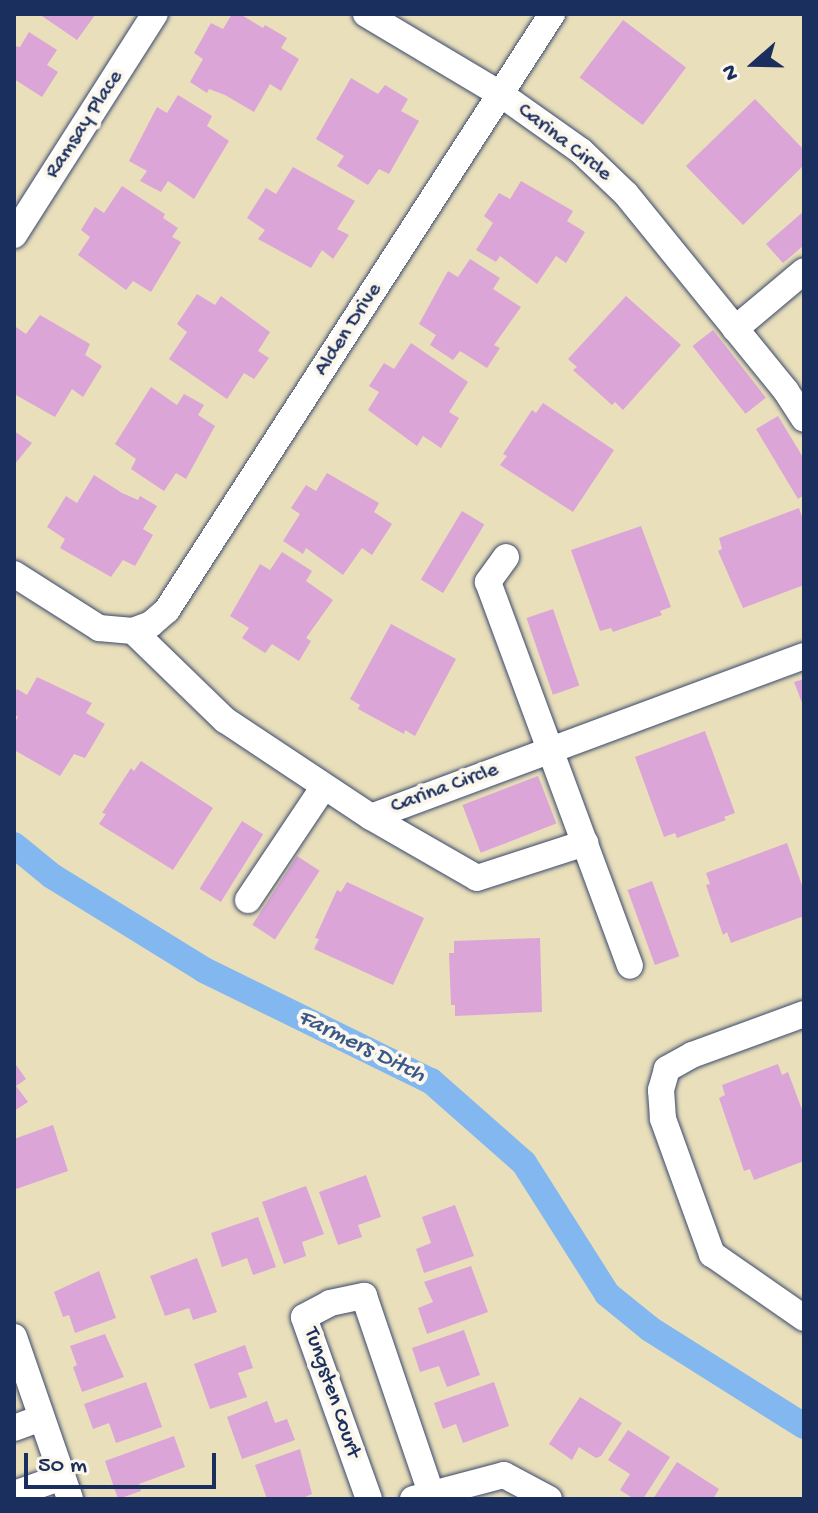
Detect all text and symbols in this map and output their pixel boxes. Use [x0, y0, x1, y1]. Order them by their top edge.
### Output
north arrow [714, 24, 794, 104]
text: N [717, 61, 746, 83]
street label: Ramsay Place [40, 66, 130, 184]
street label: Carina Circle [511, 98, 617, 188]
street label: Alden Drive [309, 278, 389, 382]
street label: Carina Circle [388, 757, 502, 821]
water label: Farmers Ditch [293, 1004, 429, 1090]
street label: Tungsten Court [296, 1324, 366, 1462]
scale bar [28, 1437, 220, 1487]
text: 50 m [38, 1452, 87, 1481]

